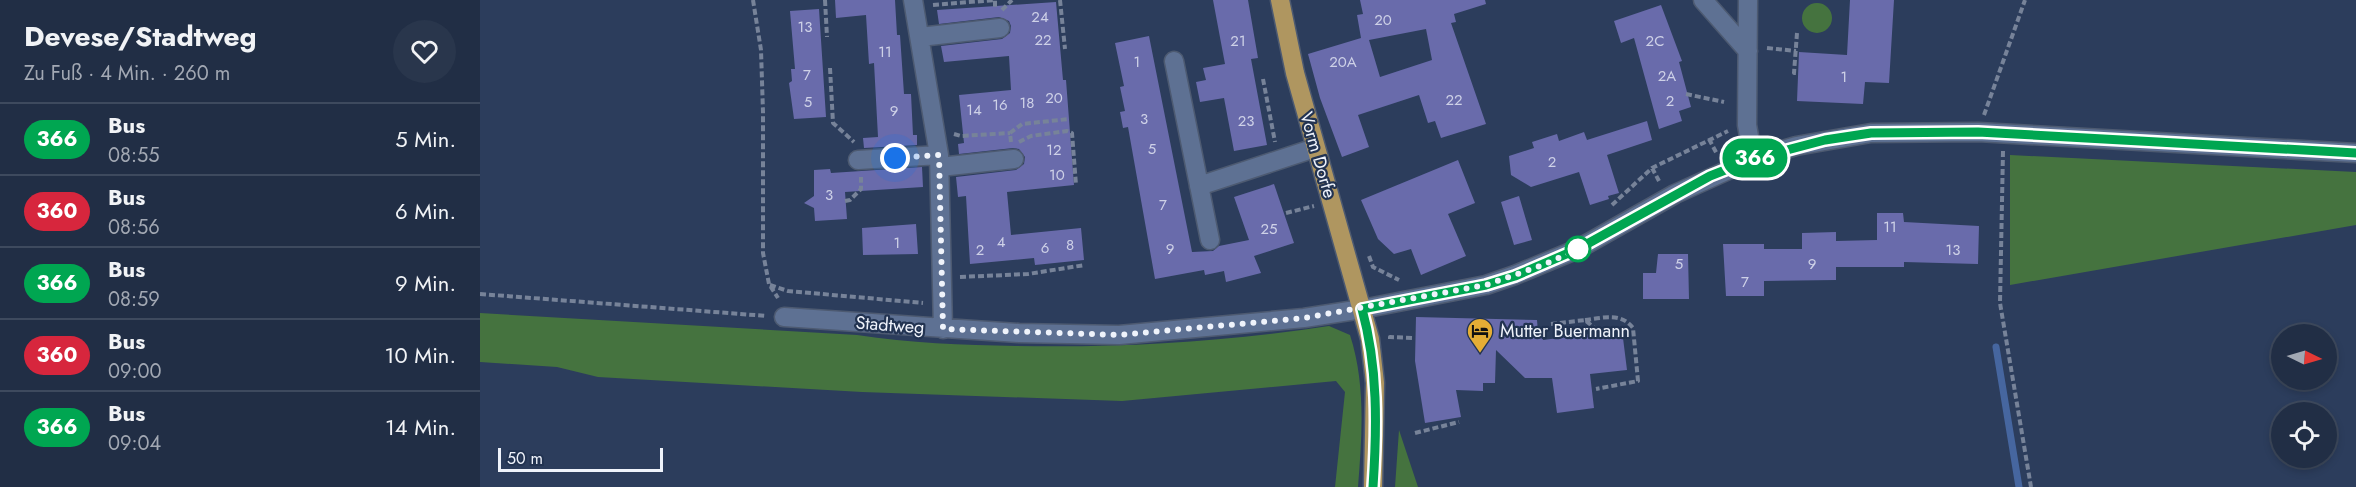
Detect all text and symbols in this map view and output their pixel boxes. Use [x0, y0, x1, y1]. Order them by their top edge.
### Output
house number: 24 [1031, 6, 1049, 28]
house number: 20 [1374, 9, 1392, 31]
text: Devese/Stadtweg [24, 16, 257, 57]
house number: 13 [798, 16, 812, 38]
button: heart [393, 20, 456, 83]
house number: 22 [1034, 29, 1052, 51]
house number: 21 [1230, 30, 1246, 52]
house number: 2C [1646, 30, 1664, 52]
house number: 11 [878, 41, 892, 63]
house number: 1 [1134, 51, 1140, 73]
house number: 20A [1329, 51, 1357, 73]
text: Zu Fuß · 4 Min. · 260 m [24, 59, 230, 88]
house number: 7 [803, 64, 811, 86]
house number: 2A [1658, 65, 1676, 87]
house number: 1 [1841, 66, 1847, 88]
house number: 20 [1045, 87, 1063, 109]
house number: 22 [1445, 89, 1463, 111]
house number: 2 [1666, 90, 1674, 112]
house number: 5 [804, 91, 812, 113]
house number: 18 [1020, 92, 1034, 114]
house number: 16 [992, 94, 1008, 116]
house number: 14 [966, 99, 982, 121]
house number: 9 [890, 100, 898, 122]
house number: 3 [1140, 108, 1148, 130]
text: Bus [108, 109, 145, 141]
street label: Vorm Dorfe [1293, 109, 1343, 201]
house number: 23 [1238, 110, 1254, 132]
text: 5 Min. [395, 123, 456, 155]
text: 366 [36, 124, 78, 154]
house number: 5 [1148, 138, 1156, 160]
line badge: 366 [1720, 138, 1790, 178]
house number: 12 [1046, 139, 1062, 161]
text: 08:55 [108, 141, 159, 170]
your location [880, 143, 910, 173]
text: 366 [1734, 143, 1776, 173]
house number: 2 [1548, 151, 1556, 173]
house number: 10 [1049, 164, 1065, 186]
text: Bus [108, 181, 145, 213]
house number: 3 [825, 184, 833, 206]
house number: 7 [1159, 194, 1167, 216]
text: 6 Min. [395, 195, 456, 227]
text: 360 [37, 196, 78, 226]
text: 08:56 [108, 213, 160, 242]
house number: 11 [1883, 216, 1897, 238]
house number: 25 [1261, 218, 1278, 240]
house number: 4 [997, 231, 1006, 253]
house number: 1 [894, 232, 900, 254]
house number: 8 [1066, 234, 1074, 256]
unlabelled marker [1565, 236, 1591, 262]
house number: 6 [1041, 237, 1049, 259]
house number: 9 [1166, 238, 1174, 260]
house number: 2 [976, 239, 984, 261]
house number: 13 [1946, 239, 1960, 261]
text: Bus [108, 253, 145, 285]
house number: 5 [1675, 253, 1683, 275]
house number: 9 [1808, 253, 1816, 275]
text: 9 Min. [395, 267, 456, 299]
text: 366 [36, 268, 78, 298]
house number: 7 [1741, 271, 1749, 293]
text: 08:59 [108, 285, 160, 314]
street label: Stadtweg [855, 310, 925, 340]
hotel icon: Mutter Buermann [1465, 316, 1495, 354]
place label: Mutter Buermann [1500, 318, 1630, 344]
north arrow [2271, 324, 2337, 390]
map controls [2271, 324, 2337, 468]
text: Bus [108, 325, 145, 357]
text: 10 Min. [385, 339, 456, 371]
text: 360 [37, 340, 78, 370]
text: 09:00 [108, 357, 162, 386]
text: Bus [108, 397, 145, 429]
button: locate [2271, 402, 2337, 468]
text: 14 Min. [385, 411, 456, 443]
text: 366 [36, 412, 78, 442]
text: 09:04 [108, 429, 161, 458]
scale bar [498, 445, 663, 472]
text: 50 m [507, 447, 543, 470]

